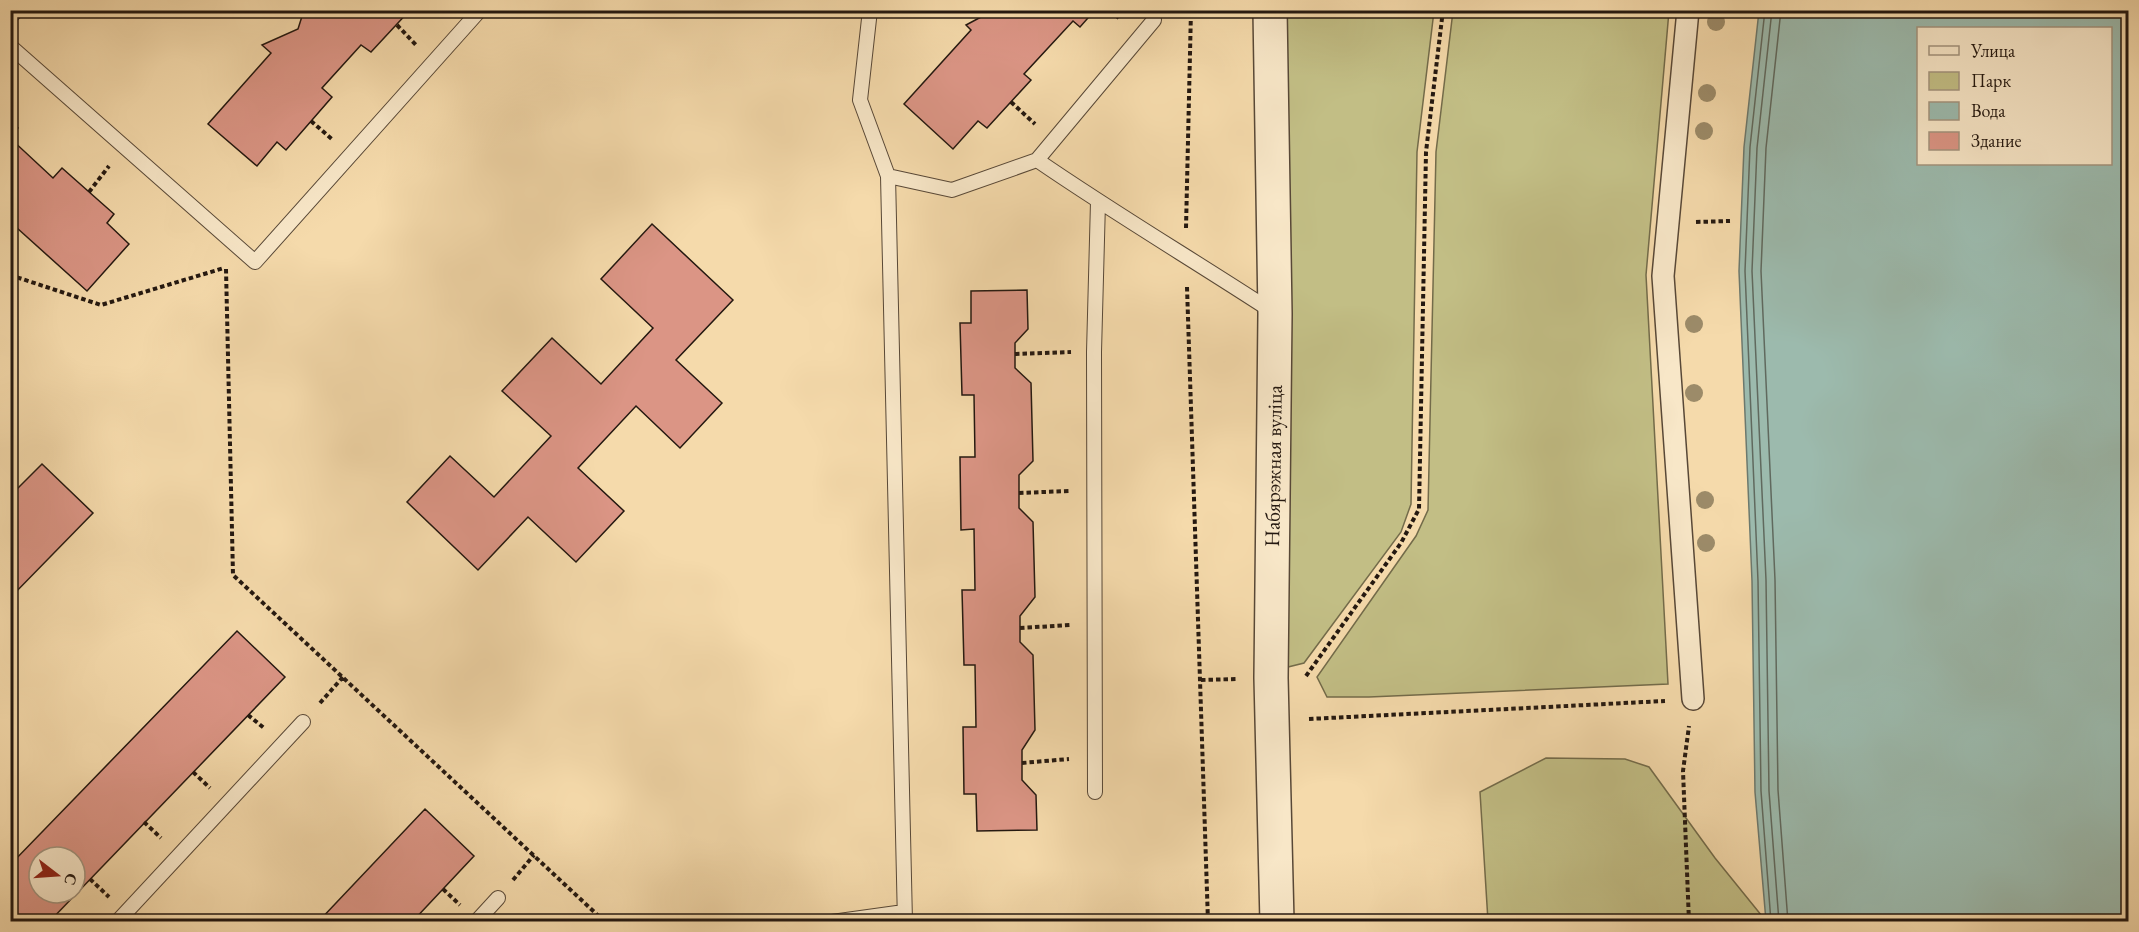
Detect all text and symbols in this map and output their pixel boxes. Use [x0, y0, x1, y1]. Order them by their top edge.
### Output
legend [1917, 27, 2112, 165]
text: Улица [1970, 39, 2016, 62]
text: Парк [1971, 69, 2011, 92]
text: Вода [1971, 99, 2006, 122]
text: Здание [1971, 129, 2021, 152]
street label: Набярэжная вуліца [1258, 384, 1288, 547]
north arrow [27, 845, 87, 905]
text: С [59, 871, 83, 888]

